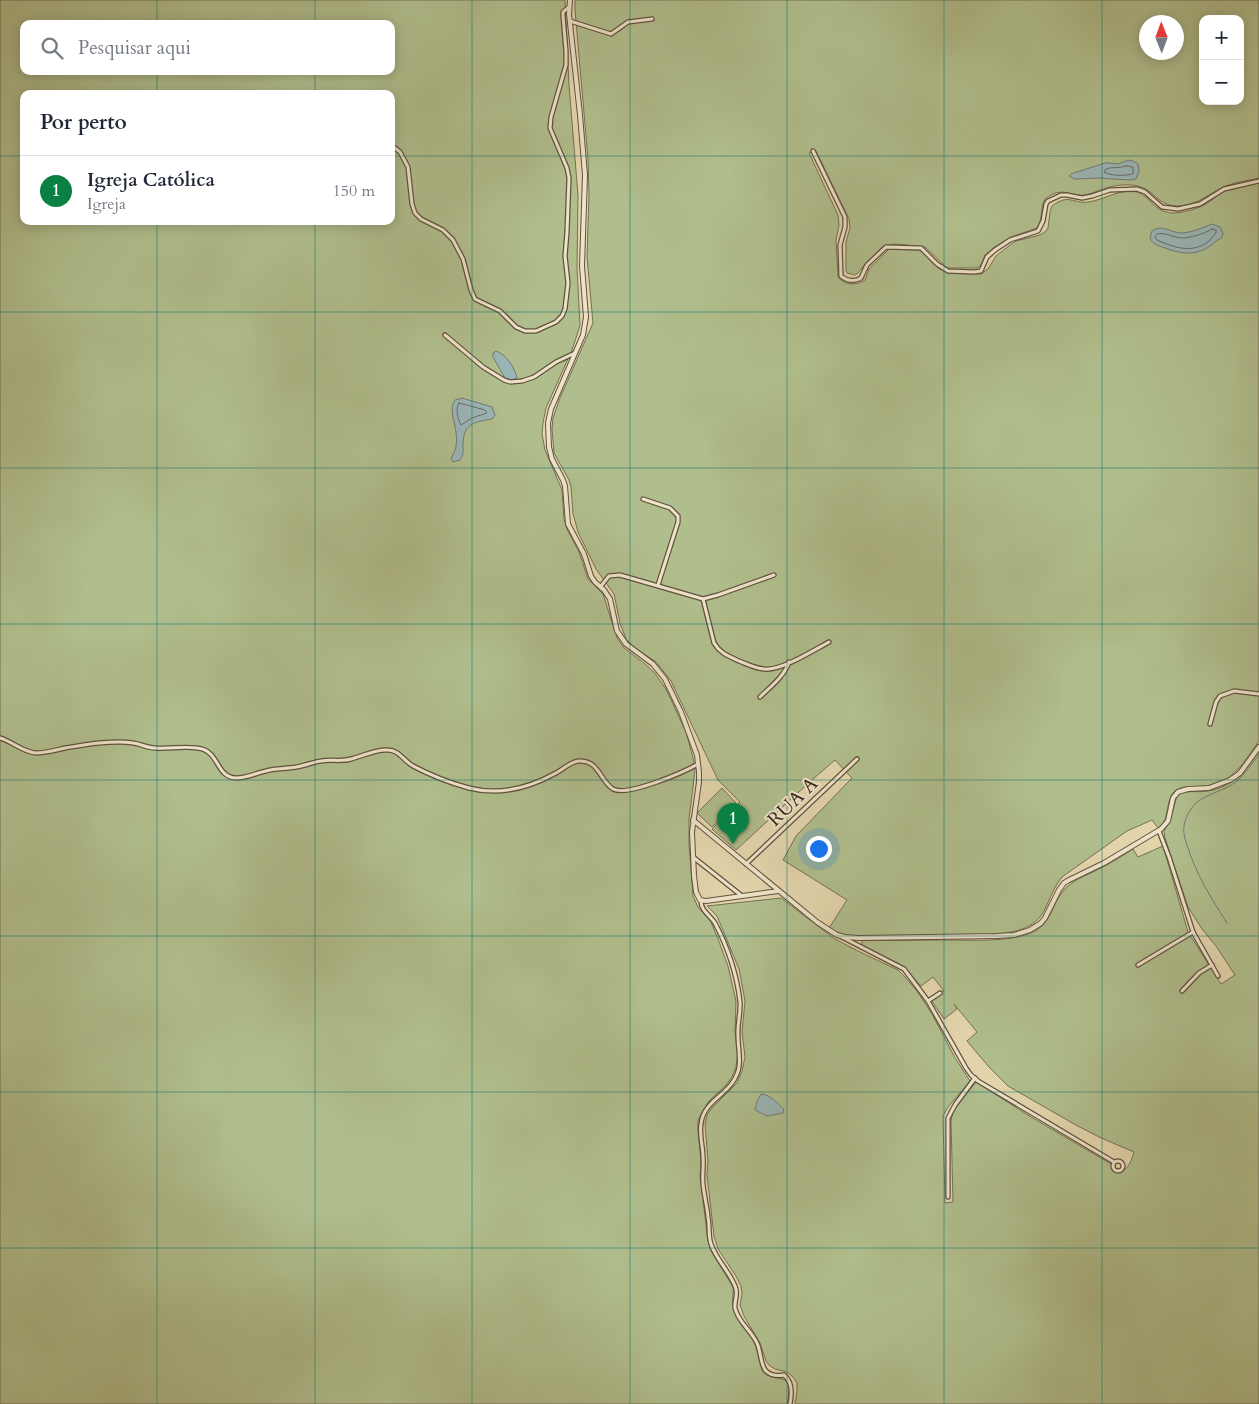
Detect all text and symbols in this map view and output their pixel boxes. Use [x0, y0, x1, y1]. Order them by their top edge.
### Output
north arrow [1139, 15, 1184, 60]
map controls [1199, 15, 1244, 105]
button: + [1199, 15, 1244, 60]
search box [20, 20, 395, 75]
icon: search [38, 34, 66, 62]
text: Pesquisar aqui [78, 35, 191, 61]
button: − [1199, 60, 1244, 105]
text: Por perto [40, 108, 127, 137]
text: Igreja Católica [87, 167, 215, 193]
text: 1 [52, 180, 60, 202]
text: 150 m [333, 180, 375, 202]
text: Igreja [87, 193, 126, 215]
street label: RUA A [762, 771, 824, 832]
pin: 1 [717, 803, 749, 844]
your location [806, 836, 832, 862]

